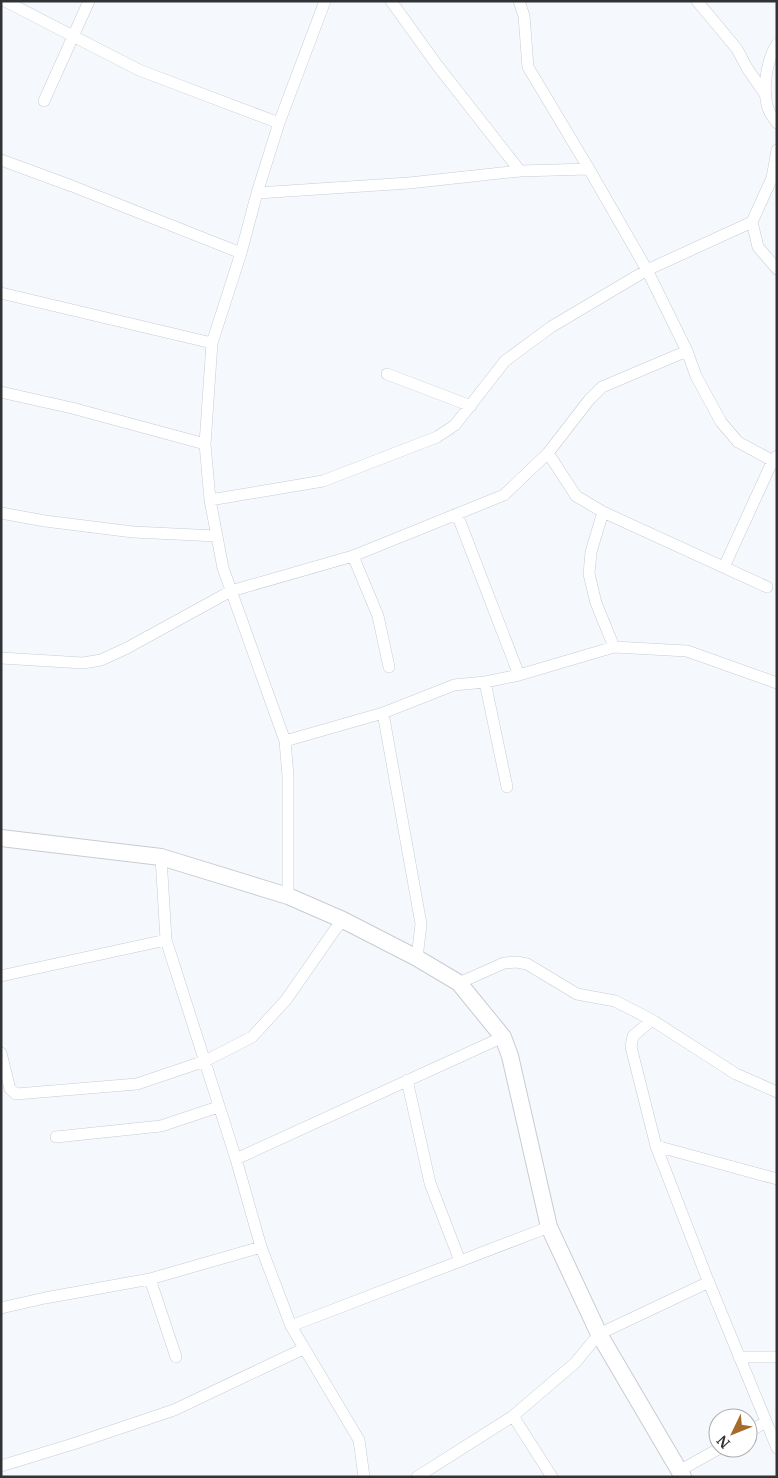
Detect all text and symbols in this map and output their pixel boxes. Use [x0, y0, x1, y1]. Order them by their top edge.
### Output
north arrow [708, 1408, 758, 1458]
text: N [713, 1432, 734, 1452]

